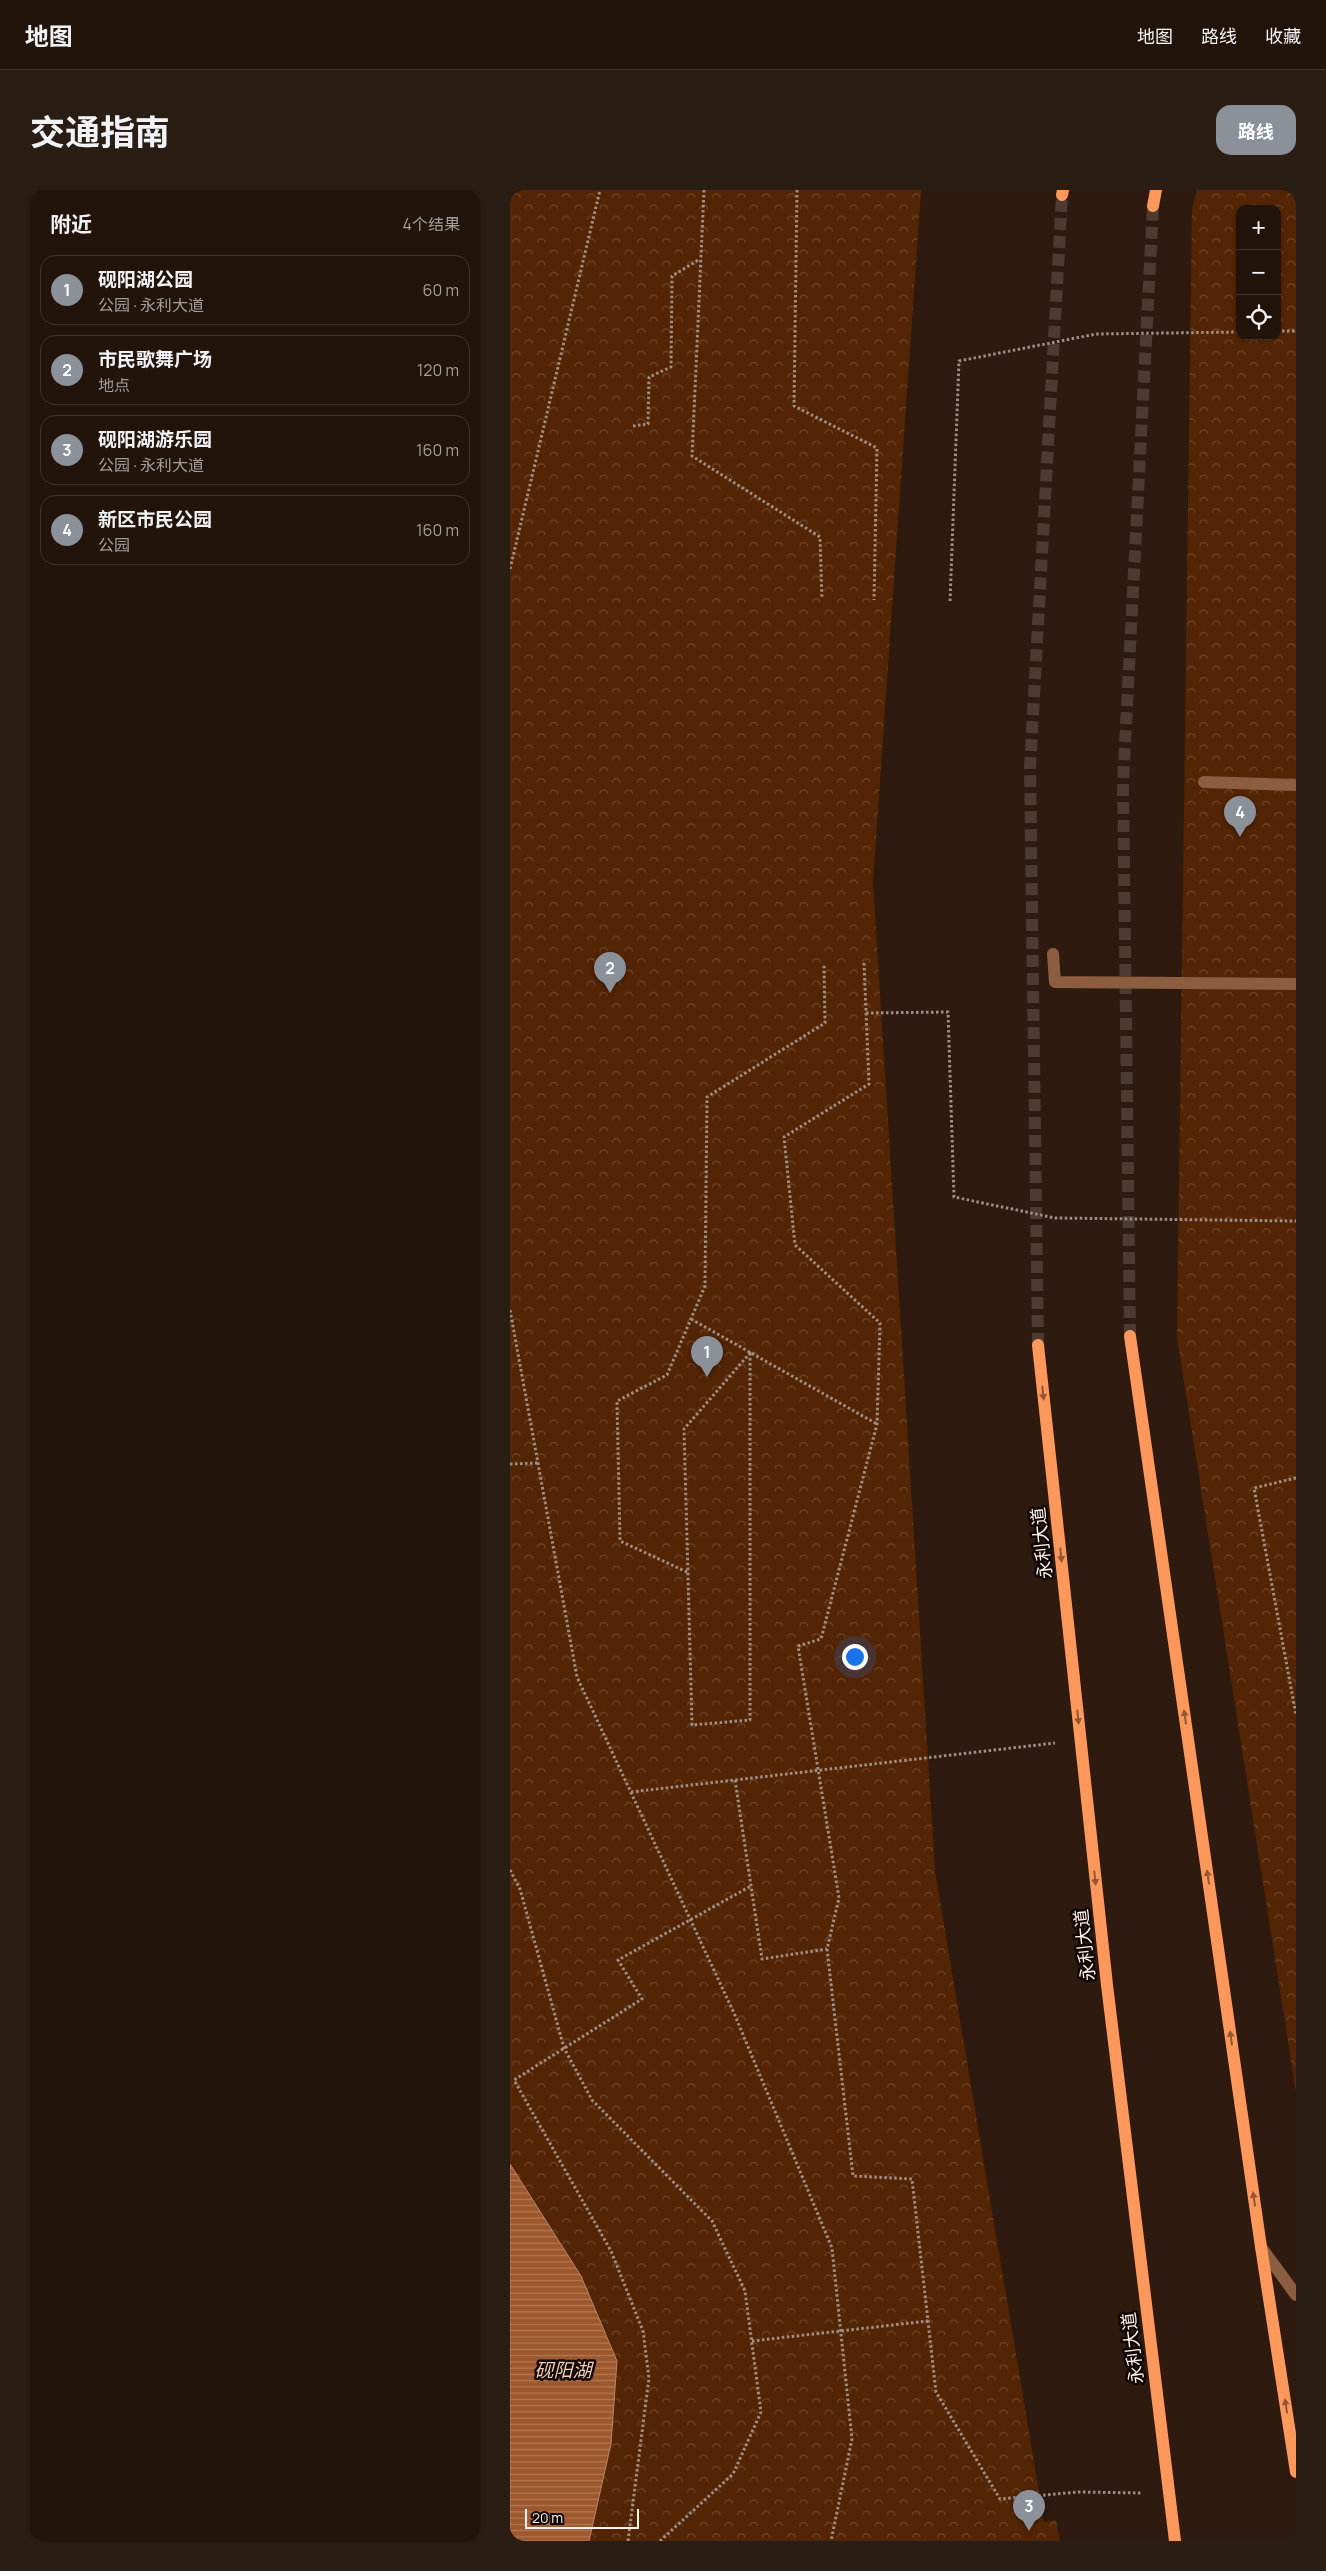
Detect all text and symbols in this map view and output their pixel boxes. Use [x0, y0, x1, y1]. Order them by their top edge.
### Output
text: 地图 [25, 19, 73, 52]
text: 地图 [1137, 24, 1173, 48]
text: 路线 [1201, 24, 1237, 48]
text: 收藏 [1265, 24, 1301, 48]
button: 路线 [1216, 105, 1296, 155]
text: 交通指南 [30, 108, 170, 156]
map controls [1236, 205, 1281, 340]
button: + [1236, 205, 1281, 250]
text: 附近 [50, 210, 92, 238]
text: 4个结果 [403, 213, 460, 235]
button: − [1236, 250, 1281, 295]
text: 砚阳湖公园 [98, 266, 193, 292]
text: 1 [63, 279, 71, 301]
text: 60 m [423, 279, 459, 301]
text: 公园 · 永利大道 [98, 294, 204, 316]
button: locate [1236, 295, 1281, 340]
text: 市民歌舞广场 [98, 346, 212, 372]
text: 2 [62, 359, 72, 381]
text: 120 m [417, 359, 459, 381]
text: 地点 [98, 374, 130, 396]
text: 砚阳湖游乐园 [98, 426, 212, 452]
text: 3 [62, 439, 72, 461]
text: 160 m [416, 439, 459, 461]
text: 公园 · 永利大道 [98, 454, 204, 476]
text: 新区市民公园 [98, 506, 212, 532]
text: 4 [62, 519, 72, 541]
text: 160 m [416, 519, 459, 541]
text: 公园 [98, 534, 130, 556]
pin: 4 [1224, 796, 1256, 837]
pin: 2 [594, 952, 626, 993]
pin: 1 [691, 1336, 723, 1377]
one-way arrow [1040, 1386, 1048, 1402]
street label: 永利大道 [1025, 1506, 1057, 1580]
one-way arrow [1057, 1547, 1065, 1563]
your location [842, 1644, 868, 1670]
one-way arrow [1181, 1708, 1189, 1724]
one-way arrow [1074, 1709, 1082, 1725]
one-way arrow [1204, 1869, 1212, 1885]
one-way arrow [1091, 1870, 1099, 1886]
street label: 永利大道 [1068, 1908, 1100, 1982]
one-way arrow [1227, 2030, 1235, 2046]
one-way arrow [1250, 2191, 1258, 2207]
street label: 永利大道 [1116, 2311, 1148, 2385]
water label: 砚阳湖 [534, 2357, 594, 2383]
one-way arrow [1282, 2398, 1290, 2414]
pin: 3 [1013, 2490, 1045, 2531]
scale bar [525, 2506, 639, 2529]
text: 20 m [532, 2508, 563, 2527]

